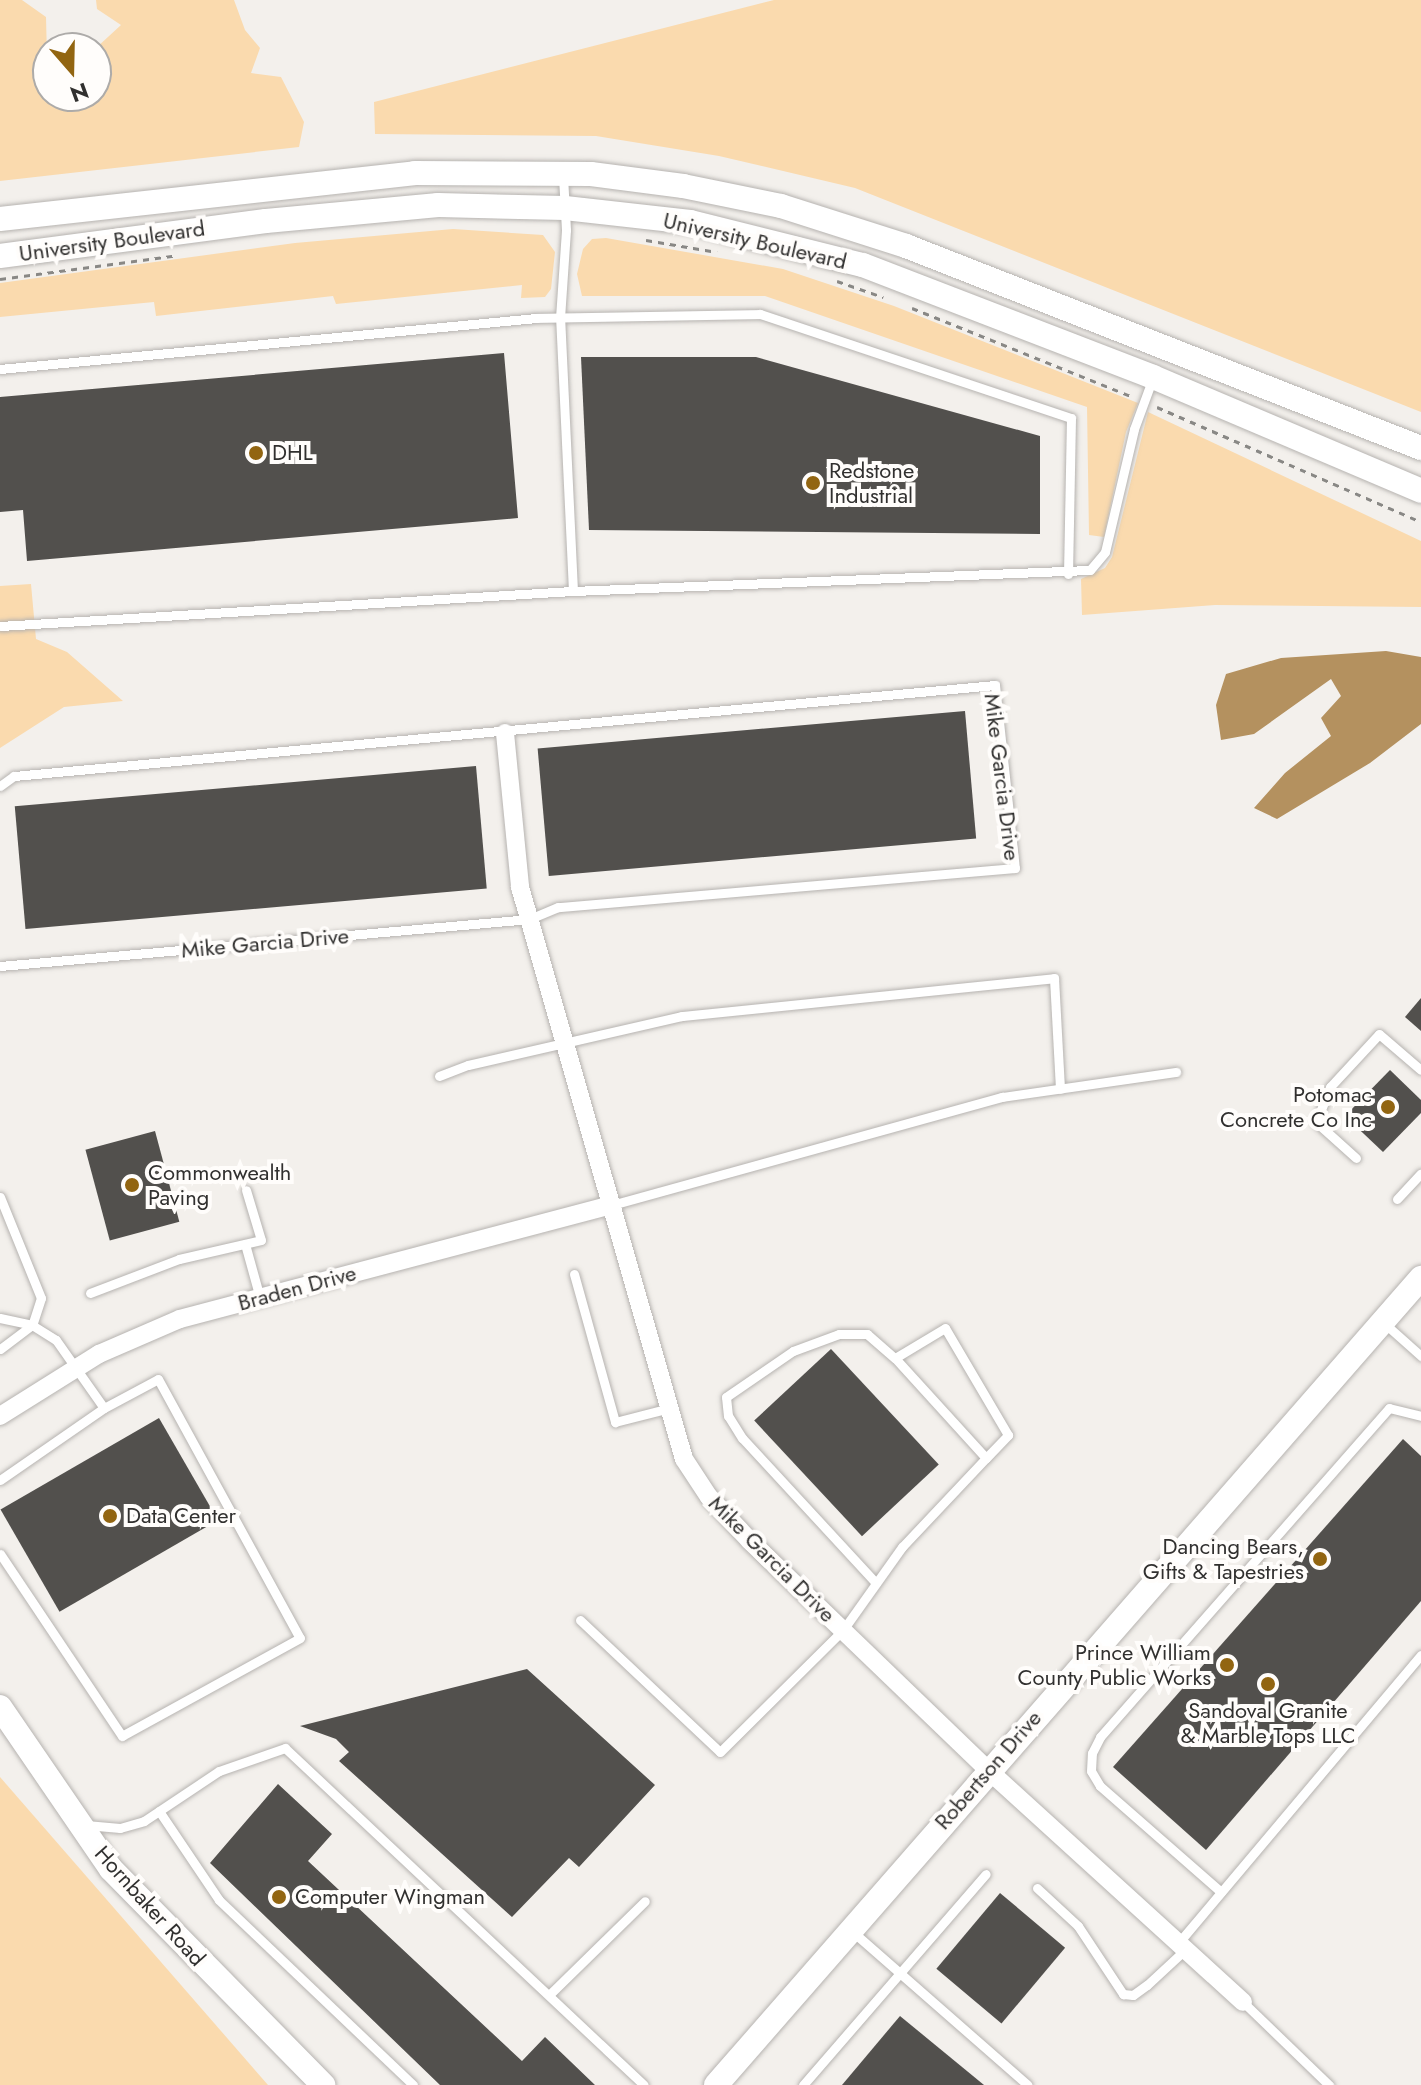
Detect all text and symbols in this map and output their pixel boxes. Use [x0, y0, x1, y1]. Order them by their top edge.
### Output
north arrow [32, 32, 112, 112]
text: N [66, 75, 93, 111]
street label: University Boulevard [661, 207, 849, 275]
street label: University Boulevard [17, 215, 207, 267]
place label: DHL [272, 440, 313, 466]
marker: DHL [247, 444, 265, 462]
place label: Redstone Industrial [829, 457, 914, 508]
marker: Redstone Industrial [804, 474, 822, 492]
street label: Mike Garcia Drive [979, 692, 1025, 862]
street label: Mike Garcia Drive [180, 923, 350, 963]
place label: Potomac Concrete Co Inc [1220, 1081, 1372, 1132]
marker: Potomac Concrete Co Inc [1379, 1098, 1397, 1116]
place label: Commonwealth Paving [148, 1159, 291, 1210]
marker: Commonwealth Paving [123, 1176, 141, 1194]
street label: Braden Drive [235, 1260, 359, 1316]
street label: Mike Garcia Drive [703, 1490, 841, 1628]
place label: Data Center [126, 1503, 236, 1529]
marker: Data Center [101, 1507, 119, 1525]
place label: Dancing Bears, Gifts & Tapestries [1143, 1533, 1304, 1584]
marker: Dancing Bears, Gifts & Tapestries [1311, 1550, 1329, 1568]
place label: Prince William County Public Works [1018, 1639, 1211, 1690]
marker: Prince William County Public Works [1218, 1656, 1236, 1674]
marker: Sandoval Granite & Marble Tops LLC [1259, 1675, 1277, 1693]
place label: Sandoval Granite & Marble Tops LLC [1180, 1697, 1356, 1748]
street label: Robertson Drive [929, 1705, 1047, 1835]
street label: Hornbaker Road [89, 1841, 211, 1971]
place label: Computer Wingman [295, 1884, 485, 1910]
marker: Computer Wingman [270, 1888, 288, 1906]

